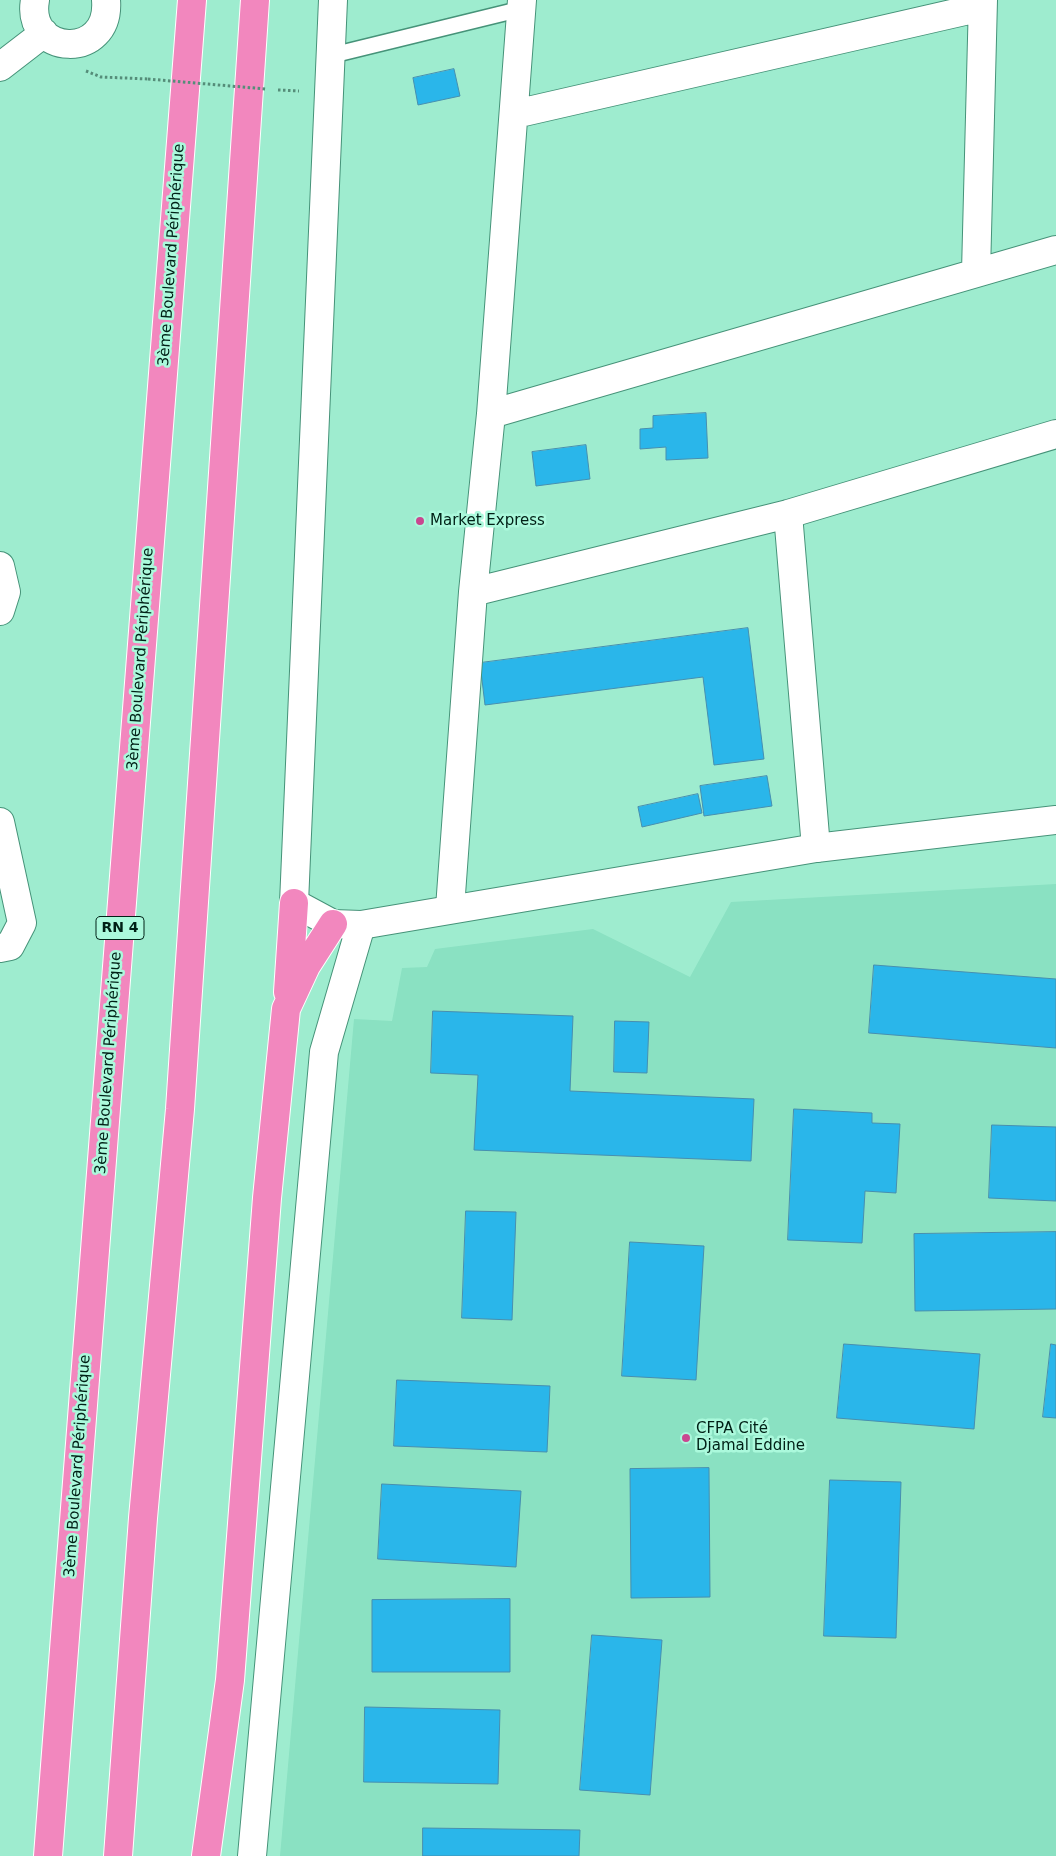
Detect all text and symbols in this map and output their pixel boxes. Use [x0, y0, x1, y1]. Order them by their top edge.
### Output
street label: 3ème Boulevard Périphérique [155, 143, 189, 367]
place label: Market Express [430, 512, 545, 530]
marker: Market Express [414, 515, 426, 527]
street label: 3ème Boulevard Périphérique [124, 547, 158, 771]
road number: RN 4 [96, 916, 144, 940]
street label: 3ème Boulevard Périphérique [92, 951, 126, 1175]
street label: 3ème Boulevard Périphérique [61, 1354, 95, 1578]
place label: CFPA Cité Djamal Eddine [696, 1420, 805, 1455]
marker: CFPA Cité Djamal Eddine [680, 1432, 692, 1444]

